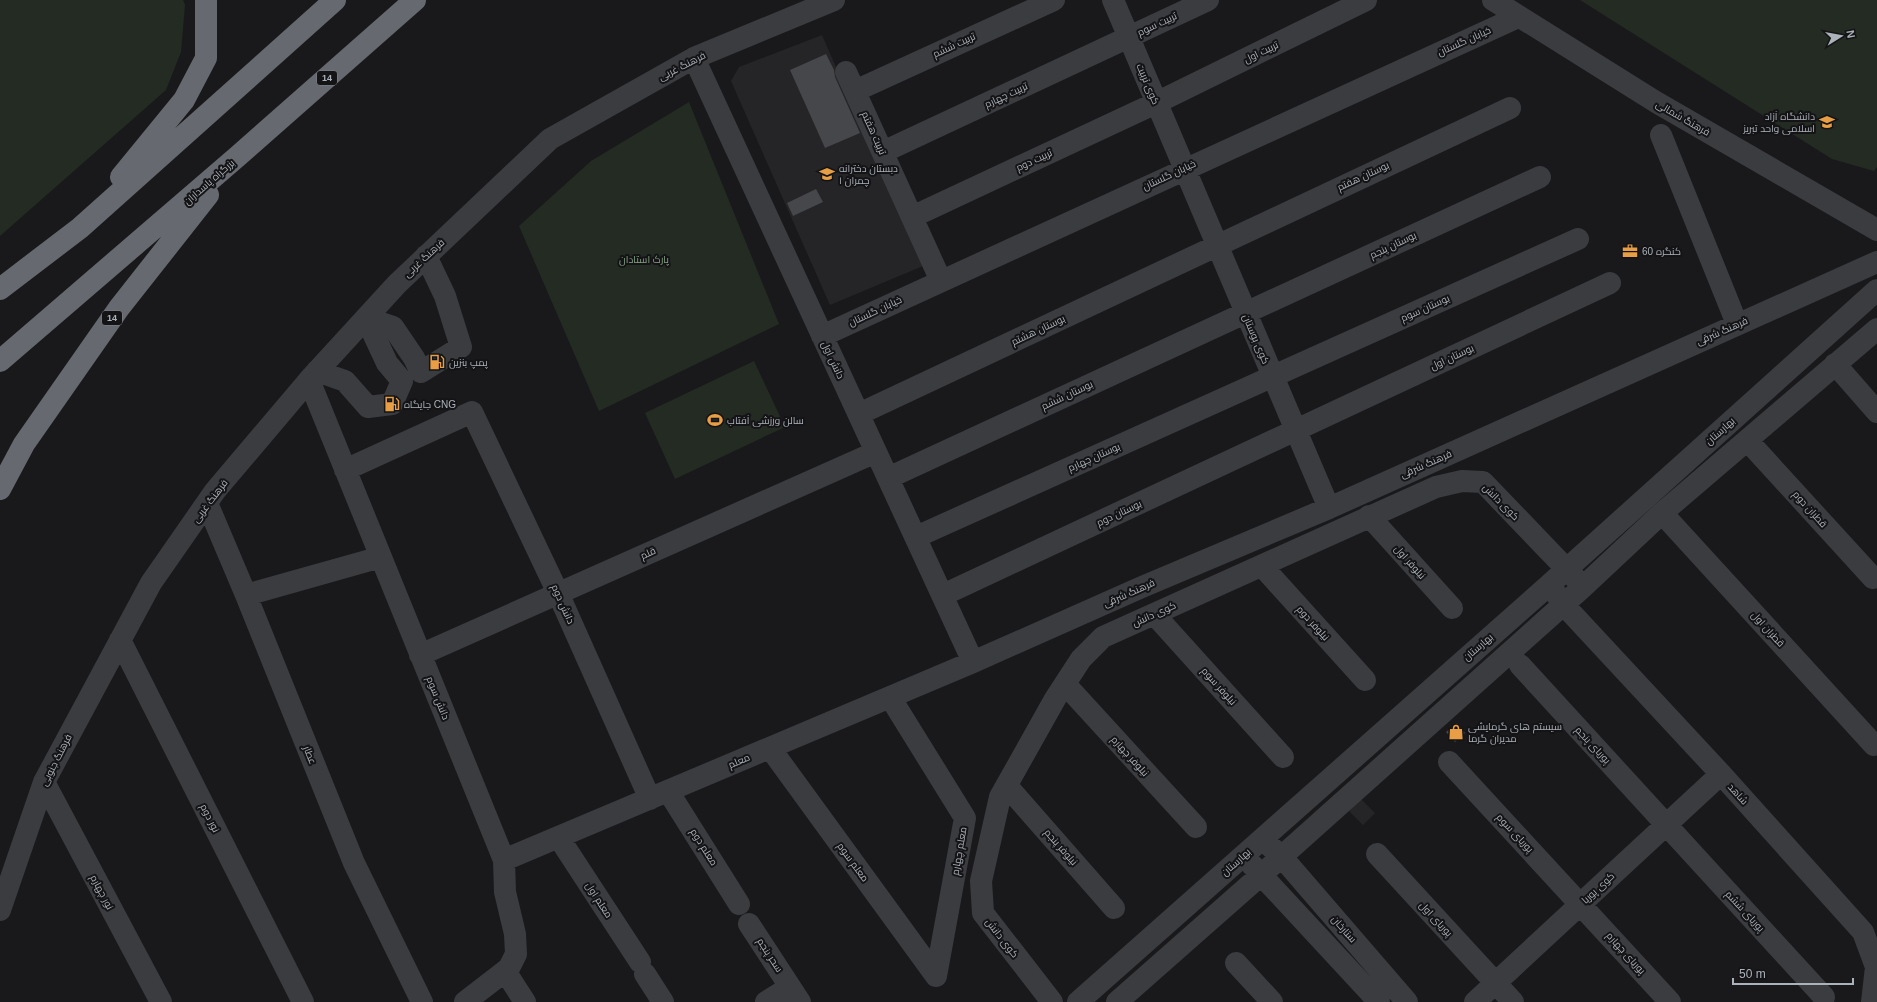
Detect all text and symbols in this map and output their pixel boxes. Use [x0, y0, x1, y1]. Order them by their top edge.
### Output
street label: تربیت سوم [1135, 10, 1180, 40]
north arrow [1821, 16, 1861, 56]
street label: خیابان گلستان [1436, 24, 1493, 59]
text: N [1844, 29, 1857, 39]
street label: تربیت ششم [931, 30, 978, 61]
street label: تربیت اول [1242, 39, 1281, 66]
street label: فرهنگ غربی [657, 49, 708, 83]
street label: کوی تربیت [1134, 62, 1162, 106]
road number: 14 [317, 71, 337, 85]
street label: تربیت چهارم [983, 80, 1030, 112]
street label: فرهنگ شمالی [1654, 98, 1712, 139]
street label: تربیت هفتم [858, 110, 889, 157]
place label: دانشگاه آزاد اسلامی واحد تبریز [1742, 111, 1815, 135]
school or university icon: دانشگاه آزاد اسلامی واحد تبریز [1818, 113, 1836, 131]
street label: تربیت دوم [1014, 147, 1055, 175]
street label: بزرگراه پاسداران [182, 157, 237, 208]
street label: خیابان گلستان [1141, 158, 1198, 193]
street label: بوستان هفتم [1335, 159, 1392, 195]
place label: دبستان دخترانه چمران ۱ [839, 163, 898, 187]
school or university icon: دبستان دخترانه چمران ۱ [818, 165, 836, 183]
street label: بوستان پنجم [1368, 229, 1419, 262]
street label: فرهنگ غربی [401, 236, 447, 280]
office icon: کنگره 60 [1621, 242, 1639, 260]
place label: کنگره 60 [1642, 246, 1681, 257]
park label: پارک استادان [619, 254, 669, 266]
street label: بوستان سوم [1399, 292, 1452, 325]
street label: خیابان گلستان [847, 294, 904, 329]
road number: 14 [102, 311, 122, 325]
street label: کوی بوستان [1240, 312, 1271, 366]
street label: بوستان هشتم [1009, 313, 1068, 349]
street label: فرهنگ شرقی [1695, 315, 1750, 348]
street label: دانش اول [819, 339, 847, 381]
street label: بوستان اول [1428, 342, 1476, 373]
fuel station icon: پمپ بنزین [428, 353, 446, 371]
place label: پمپ بنزین [449, 357, 488, 369]
street label: بوستان ششم [1040, 378, 1095, 414]
fuel station icon: جایگاه CNG [383, 395, 401, 413]
place label: جایگاه CNG [404, 399, 456, 410]
sports icon: سالن ورزشی آفتاب [706, 411, 724, 429]
place label: سالن ورزشی آفتاب [727, 415, 804, 427]
street label: بهارستان [1703, 415, 1738, 448]
street label: بوستان چهارم [1066, 441, 1123, 475]
street label: فرهنگ شرقی [1399, 448, 1454, 481]
street label: فرهنگ غربی [190, 477, 231, 525]
street label: کوی دانش [1480, 482, 1521, 523]
street label: قطران دوم [1789, 489, 1829, 531]
street label: بوستان دوم [1095, 498, 1144, 530]
street label: نیلوفر اول [1391, 543, 1428, 582]
street label: قلم [639, 545, 658, 563]
street label: فرهنگ شرقی [1102, 577, 1157, 610]
street label: دانش دوم [548, 583, 577, 626]
street label: کوی دانش [1131, 600, 1178, 629]
street label: نیلوفر دوم [1293, 603, 1331, 644]
street label: قطران اول [1749, 609, 1787, 650]
street label: بهارستان [1461, 631, 1496, 664]
street label: نیلوفر سوم [1198, 665, 1239, 708]
street label: دانش سوم [422, 675, 452, 722]
place label: سیستم های گرمایشی مدیران گرما [1468, 721, 1562, 745]
shop icon: سیستم های گرمایشی مدیران گرما [1447, 723, 1465, 741]
street label: پوریای پنجم [1572, 724, 1613, 767]
street label: فرهنگ جنوبی [38, 732, 75, 788]
street label: نیلوفر چهارم [1108, 734, 1151, 780]
street label: عطار [301, 743, 319, 766]
street label: معلم [727, 752, 752, 772]
street label: شاهد [1726, 781, 1750, 807]
street label: نور دوم [196, 802, 222, 835]
street label: پوریای سوم [1493, 811, 1536, 856]
street label: معلم دوم [687, 826, 720, 869]
street label: معلم چهارم [949, 826, 971, 877]
street label: نیلوفر پنجم [1041, 827, 1080, 869]
street label: معلم سوم [834, 840, 871, 885]
street label: بهارستان [1219, 846, 1254, 879]
street label: کوی پوریا [1579, 870, 1617, 907]
street label: نور چهارم [86, 873, 116, 912]
street label: معلم اول [582, 880, 615, 921]
street label: پوریای ششم [1722, 888, 1767, 935]
street label: پوریای اول [1416, 899, 1455, 939]
street label: ستارخان [1329, 913, 1359, 945]
street label: کوی دانش [983, 916, 1021, 960]
street label: پوریای چهارم [1603, 930, 1648, 978]
street label: سحر پنجم [753, 936, 785, 975]
scale bar [1733, 960, 1853, 986]
text: 50 m [1739, 967, 1766, 981]

